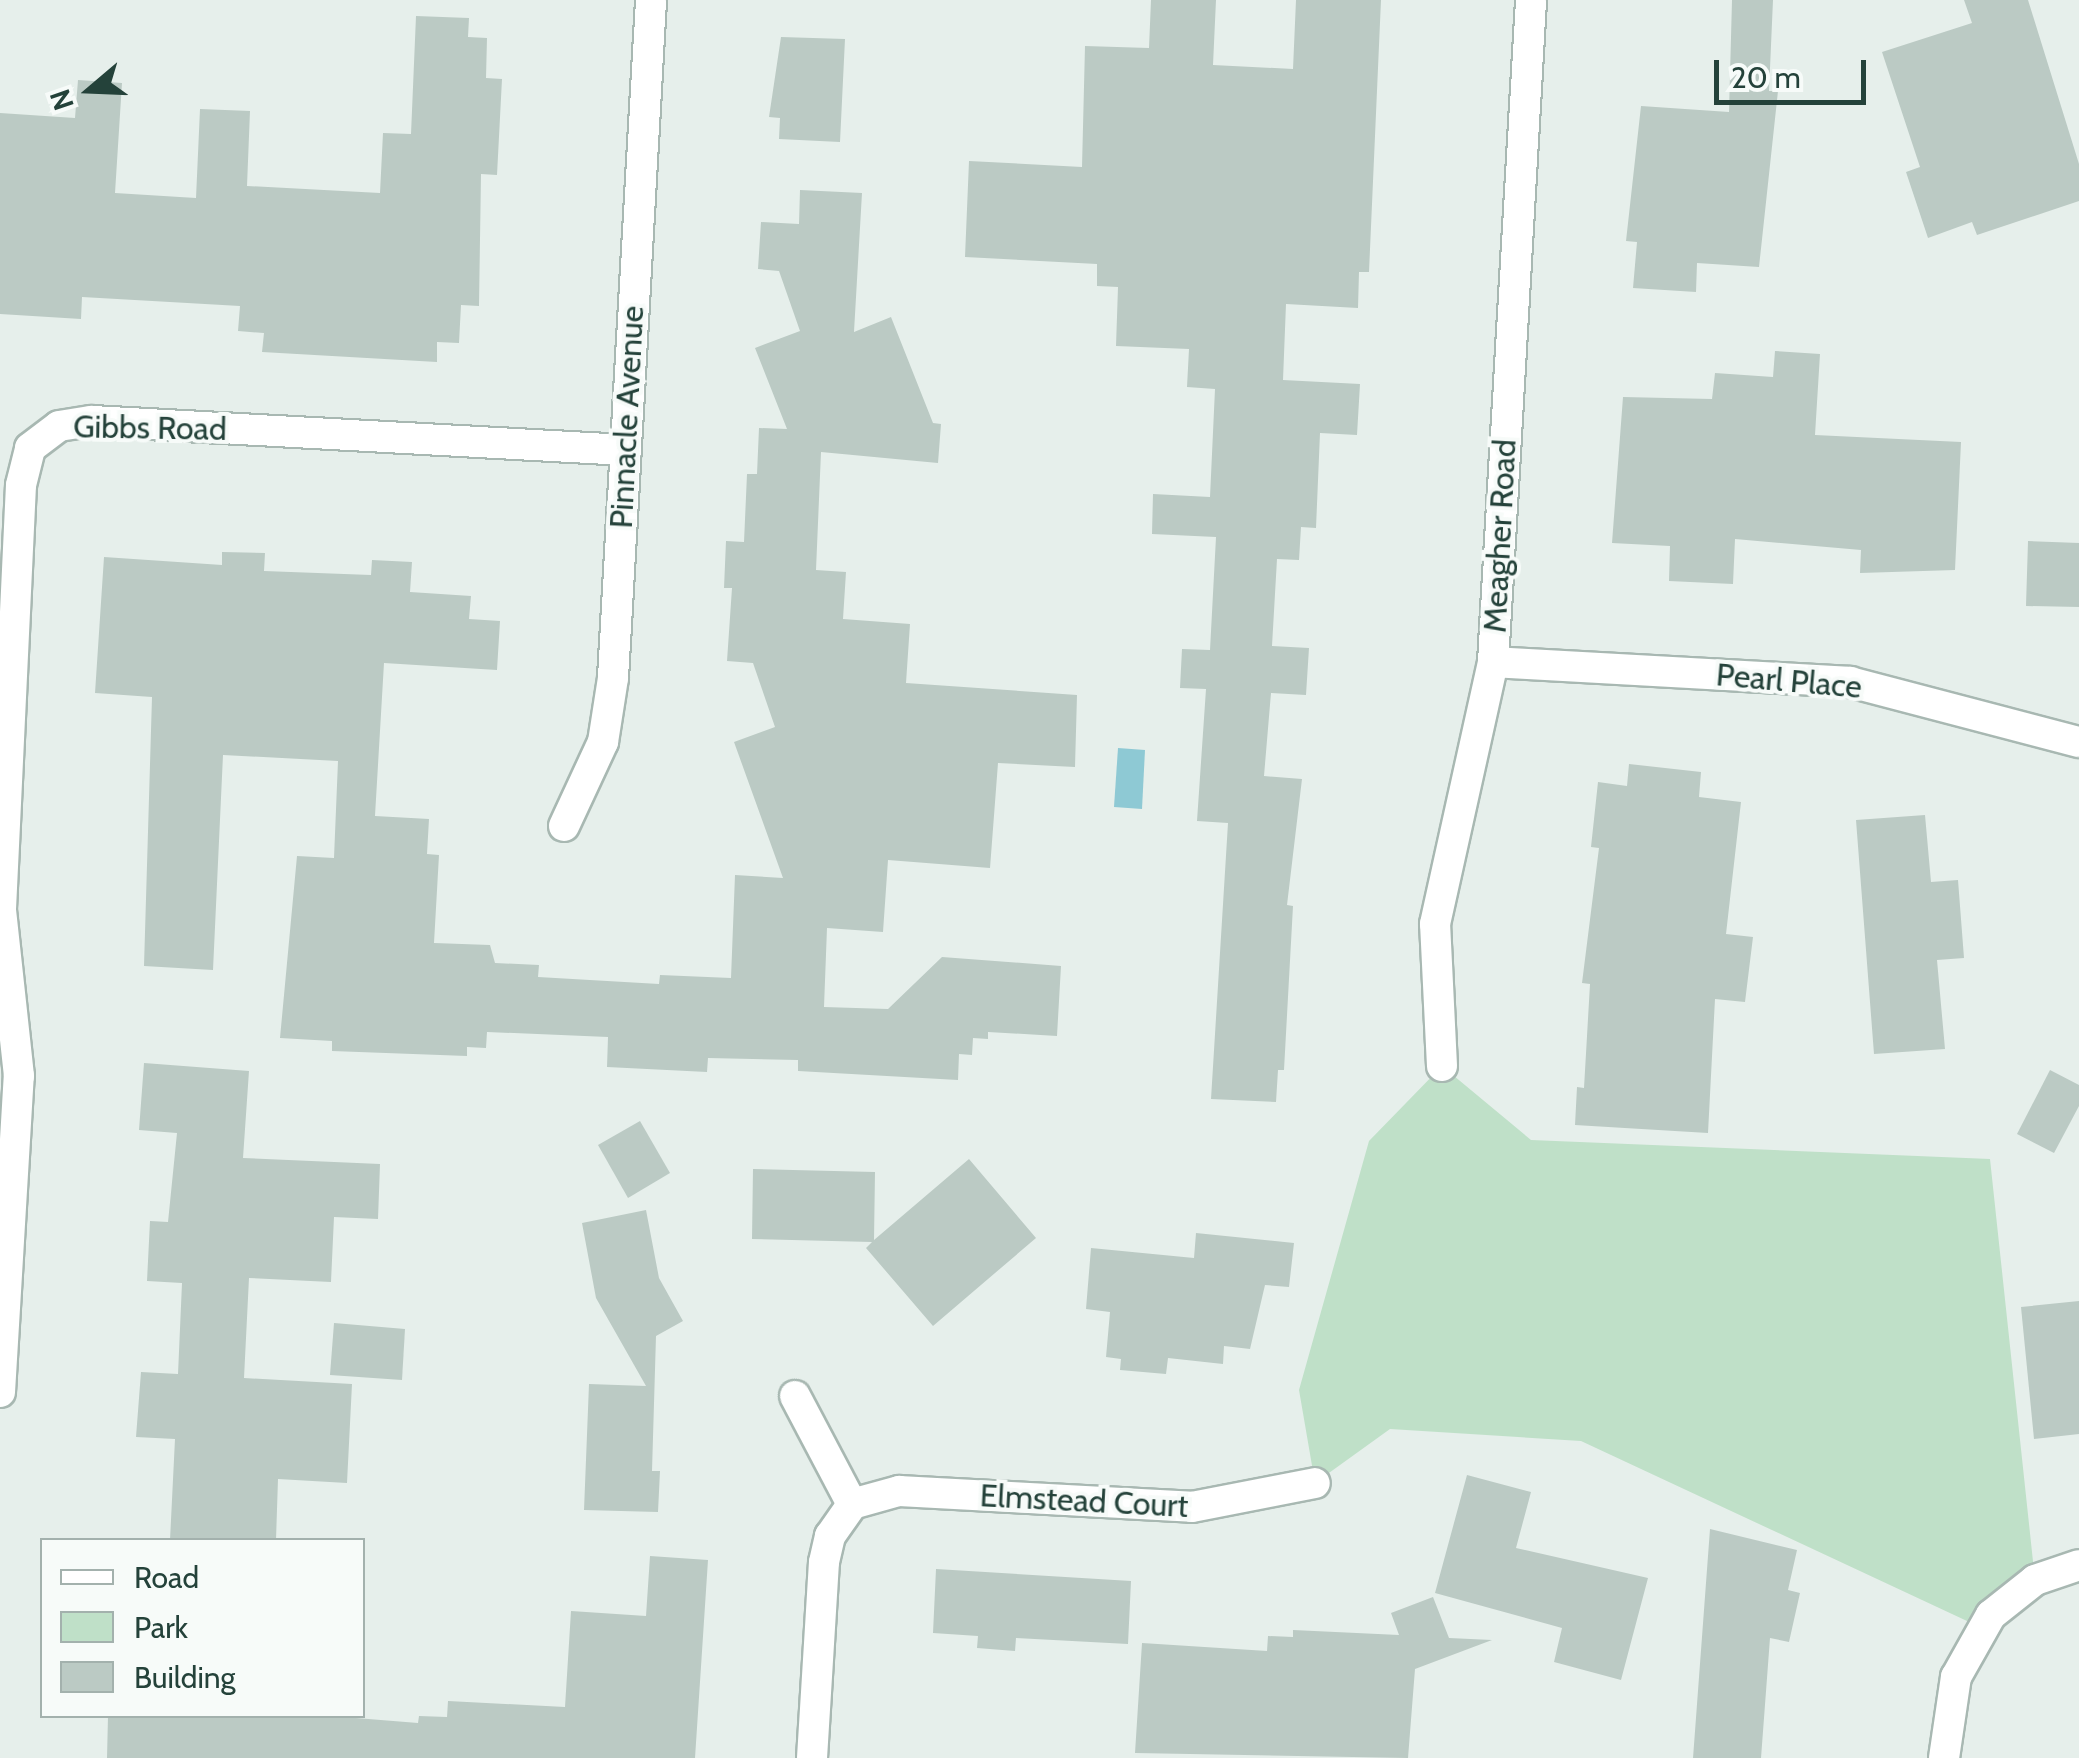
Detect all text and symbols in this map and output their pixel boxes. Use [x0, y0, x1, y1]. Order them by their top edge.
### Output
north arrow [40, 40, 140, 140]
scale bar [1719, 40, 1872, 102]
text: 20 m [1731, 59, 1801, 96]
text: N [42, 85, 81, 115]
street label: Pinnacle Avenue [602, 305, 652, 529]
street label: Gibbs Road [73, 407, 227, 449]
street label: Meagher Road [1476, 438, 1524, 634]
street label: Pearl Place [1714, 656, 1864, 706]
street label: Elmstead Court [979, 1476, 1189, 1526]
legend [40, 1538, 365, 1718]
text: Road [134, 1559, 199, 1596]
text: Park [134, 1609, 188, 1646]
text: Building [134, 1659, 236, 1696]

